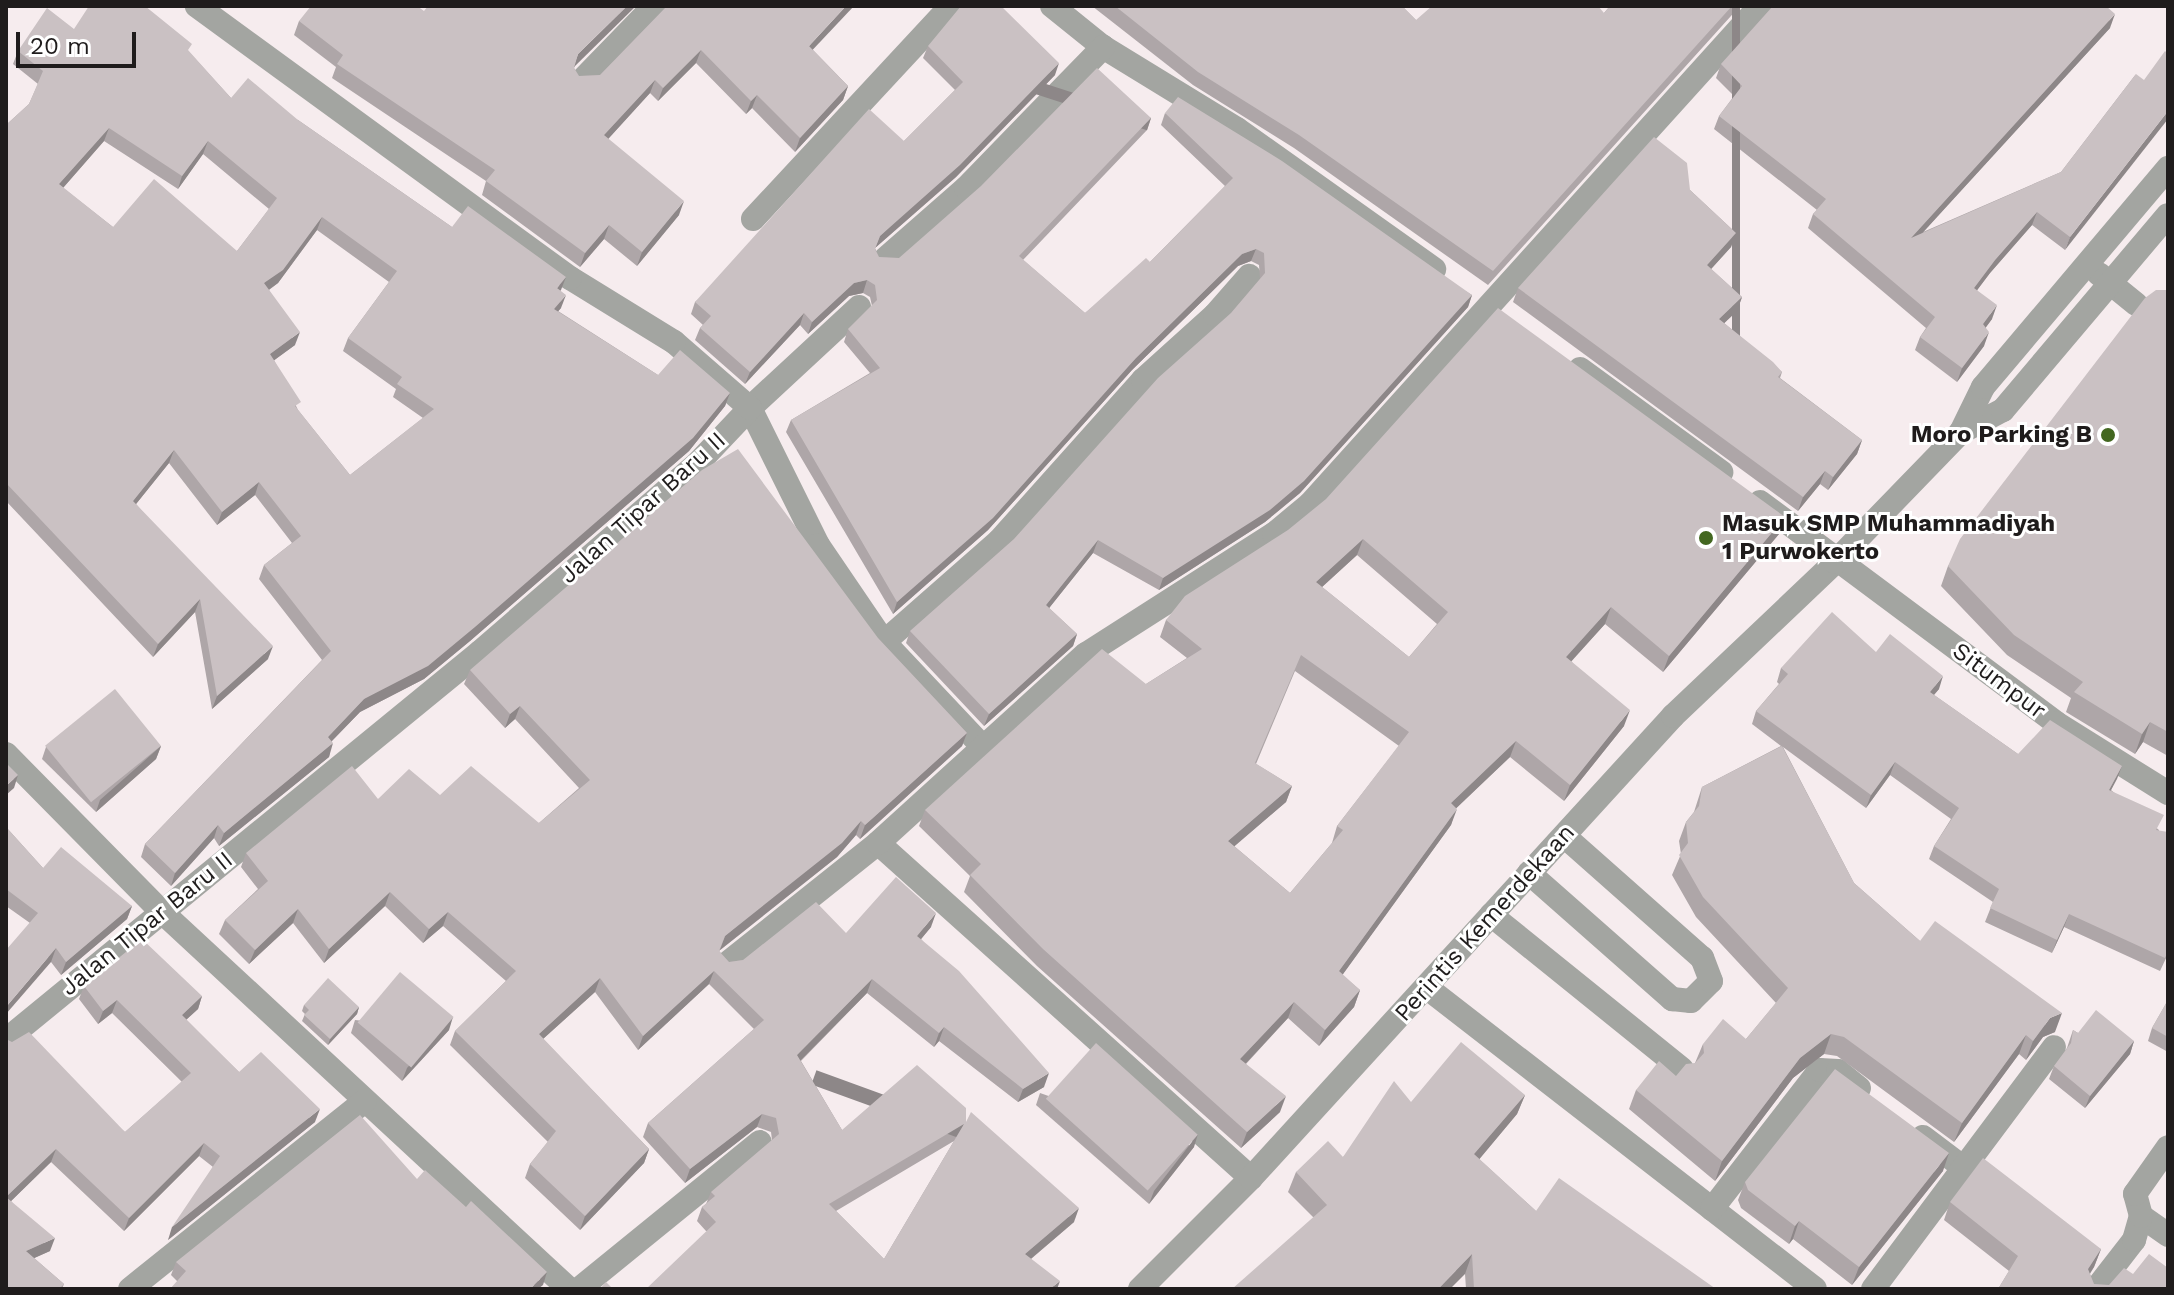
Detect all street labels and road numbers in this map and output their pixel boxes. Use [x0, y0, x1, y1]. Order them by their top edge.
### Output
street label: Jalan Tipar Baru II [554, 426, 732, 590]
street label: Situmpur [1947, 637, 2051, 725]
street label: Perintis Kemerdekaan [1389, 818, 1581, 1028]
street label: Jalan Tipar Baru II [55, 845, 239, 1003]

